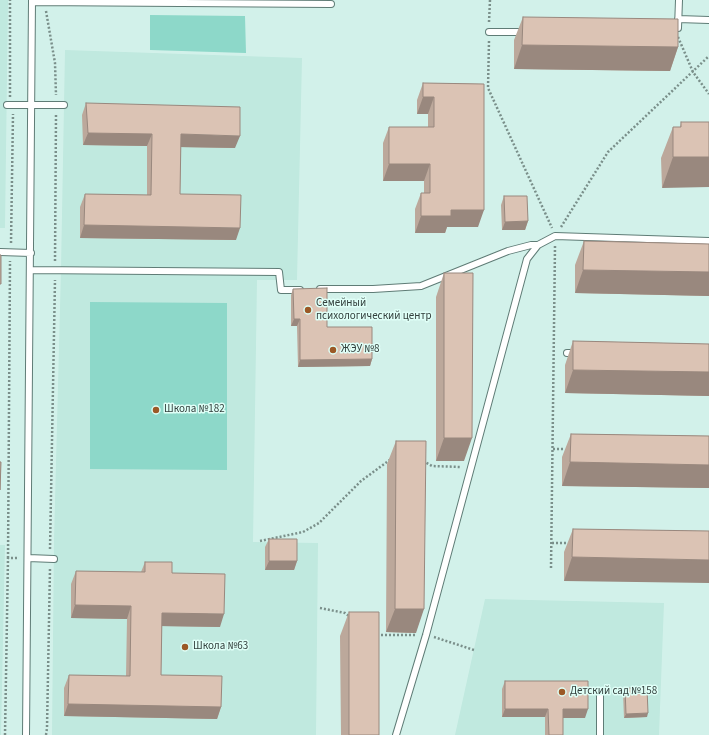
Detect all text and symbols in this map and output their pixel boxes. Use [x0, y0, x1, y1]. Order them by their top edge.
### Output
place label: Семейный психологический центр [316, 297, 432, 323]
marker: Семейный психологический центр [303, 305, 313, 315]
place label: ЖЭУ №8 [341, 343, 380, 357]
marker: ЖЭУ №8 [328, 345, 338, 355]
place label: Школа №182 [164, 403, 225, 417]
marker: Школа №182 [151, 405, 161, 415]
place label: Школа №63 [193, 640, 248, 654]
marker: Школа №63 [180, 642, 190, 652]
place label: Детский сад №158 [570, 685, 657, 699]
marker: Детский сад №158 [557, 687, 567, 697]

